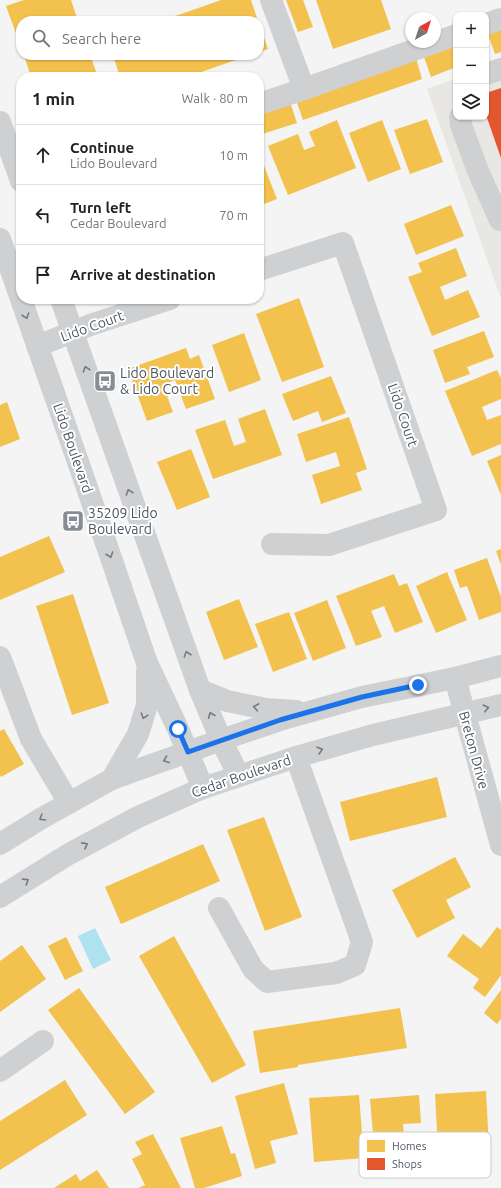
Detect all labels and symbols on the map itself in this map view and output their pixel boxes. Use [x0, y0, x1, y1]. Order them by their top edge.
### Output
north arrow [405, 12, 441, 48]
street label: Lido Court [58, 307, 126, 345]
one-way arrow [22, 312, 30, 319]
place label: Lido Boulevard & Lido Court [120, 365, 214, 397]
one-way arrow [82, 366, 91, 373]
bus stop icon: Lido Boulevard & Lido Court [92, 368, 118, 394]
street label: Lido Court [385, 381, 421, 449]
street label: Lido Boulevard [50, 401, 96, 495]
one-way arrow [126, 488, 134, 495]
place label: 35209 Lido Boulevard [88, 505, 158, 537]
bus stop icon: 35209 Lido Boulevard [60, 508, 86, 534]
one-way arrow [105, 551, 114, 558]
one-way arrow [183, 650, 191, 657]
route end [409, 676, 427, 694]
one-way arrow [253, 703, 259, 711]
one-way arrow [483, 705, 490, 713]
street label: Breton Drive [456, 709, 492, 791]
one-way arrow [140, 712, 148, 719]
one-way arrow [207, 712, 215, 719]
route start [169, 720, 187, 738]
one-way arrow [316, 746, 323, 755]
street label: Cedar Boulevard [189, 751, 293, 801]
one-way arrow [162, 756, 169, 764]
one-way arrow [39, 814, 46, 821]
one-way arrow [81, 842, 88, 850]
one-way arrow [22, 878, 29, 885]
legend [359, 1132, 491, 1178]
text: Homes [392, 1140, 427, 1152]
text: Shops [392, 1158, 422, 1170]

